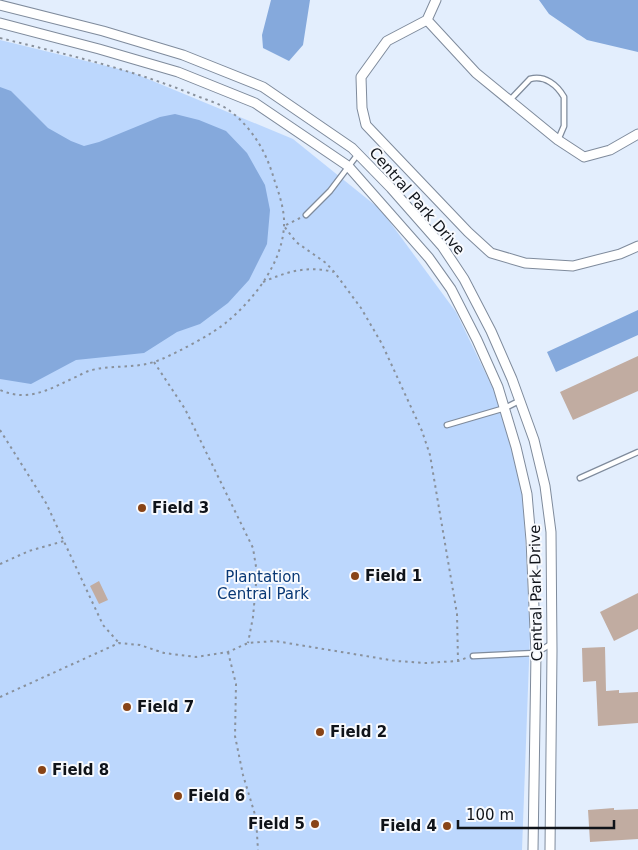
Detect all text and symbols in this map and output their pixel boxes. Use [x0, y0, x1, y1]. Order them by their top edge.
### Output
street label: Central Park Drive [365, 144, 469, 258]
place label: Field 3 [152, 499, 209, 517]
marker: Field 3 [136, 502, 148, 514]
street label: Central Park Drive [526, 525, 546, 661]
place label: Field 1 [365, 567, 422, 585]
park label: Plantation Central Park [217, 568, 309, 603]
marker: Field 1 [349, 570, 361, 582]
place label: Field 7 [137, 698, 194, 716]
marker: Field 7 [121, 701, 133, 713]
place label: Field 2 [330, 723, 387, 741]
marker: Field 2 [314, 726, 326, 738]
place label: Field 8 [52, 761, 109, 779]
marker: Field 8 [36, 764, 48, 776]
place label: Field 6 [188, 787, 245, 805]
marker: Field 6 [172, 790, 184, 802]
scale bar [458, 798, 614, 830]
text: 100 m [466, 806, 514, 824]
place label: Field 5 [248, 815, 305, 833]
place label: Field 4 [380, 817, 437, 835]
marker: Field 5 [309, 818, 321, 830]
marker: Field 4 [441, 820, 453, 832]

